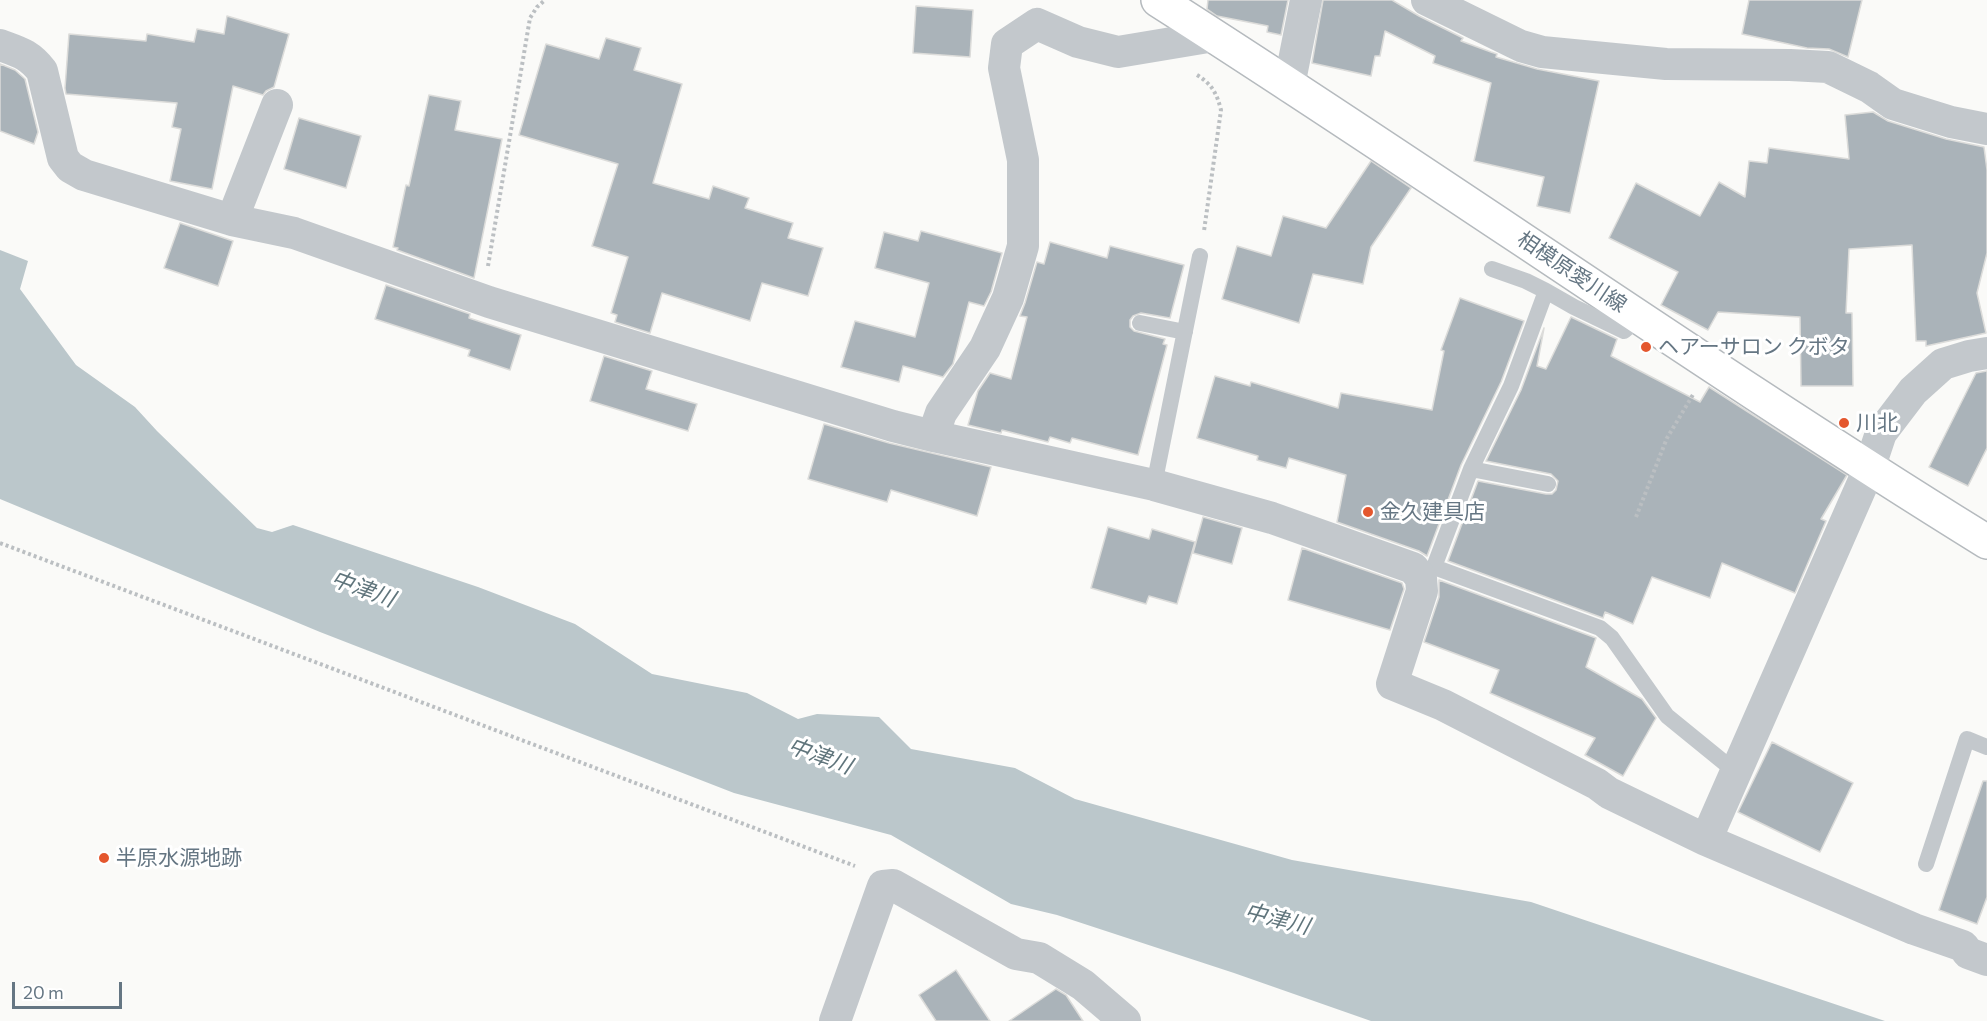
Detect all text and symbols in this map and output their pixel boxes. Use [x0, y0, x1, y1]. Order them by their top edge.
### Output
street label: 相模原愛川線 [1513, 226, 1631, 318]
place label: ヘアーサロン クボタ [1658, 334, 1850, 360]
marker: ヘアーサロン クボタ [1639, 340, 1653, 354]
place label: 川北 [1856, 410, 1898, 436]
marker: 川北 [1837, 416, 1851, 430]
place label: 金久建具店 [1380, 499, 1485, 525]
marker: 金久建具店 [1361, 505, 1375, 519]
water label: 中津川 [327, 565, 399, 613]
water label: 中津川 [784, 732, 856, 780]
place label: 半原水源地跡 [116, 845, 242, 871]
marker: 半原水源地跡 [97, 851, 111, 865]
water label: 中津川 [1242, 898, 1312, 940]
scale bar [15, 970, 124, 1008]
text: 20 m [23, 981, 64, 1003]

